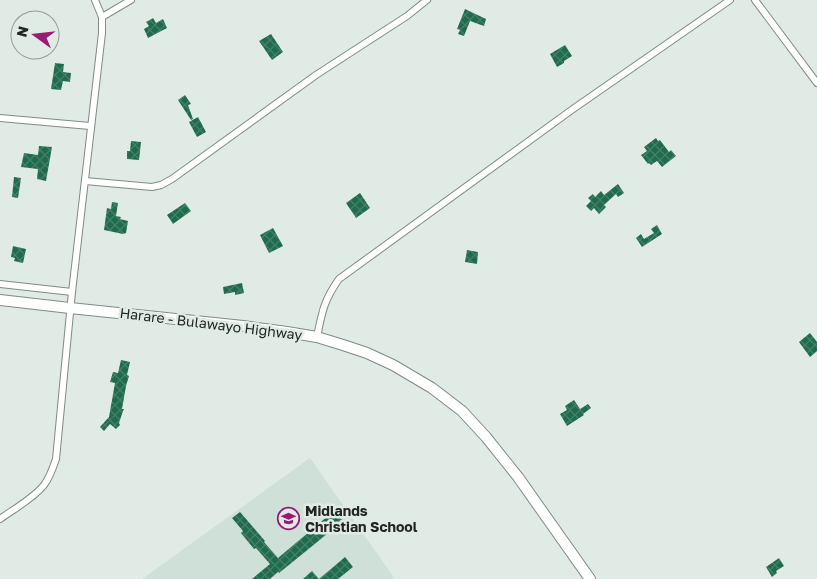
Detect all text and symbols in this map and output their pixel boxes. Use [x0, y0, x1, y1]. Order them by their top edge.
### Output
north arrow [10, 10, 60, 60]
text: N [12, 24, 32, 39]
street label: Harare - Bulawayo Highway [119, 304, 303, 343]
place label: Midlands Christian School [305, 502, 418, 535]
school or university icon: Midlands Christian School [277, 507, 301, 531]

